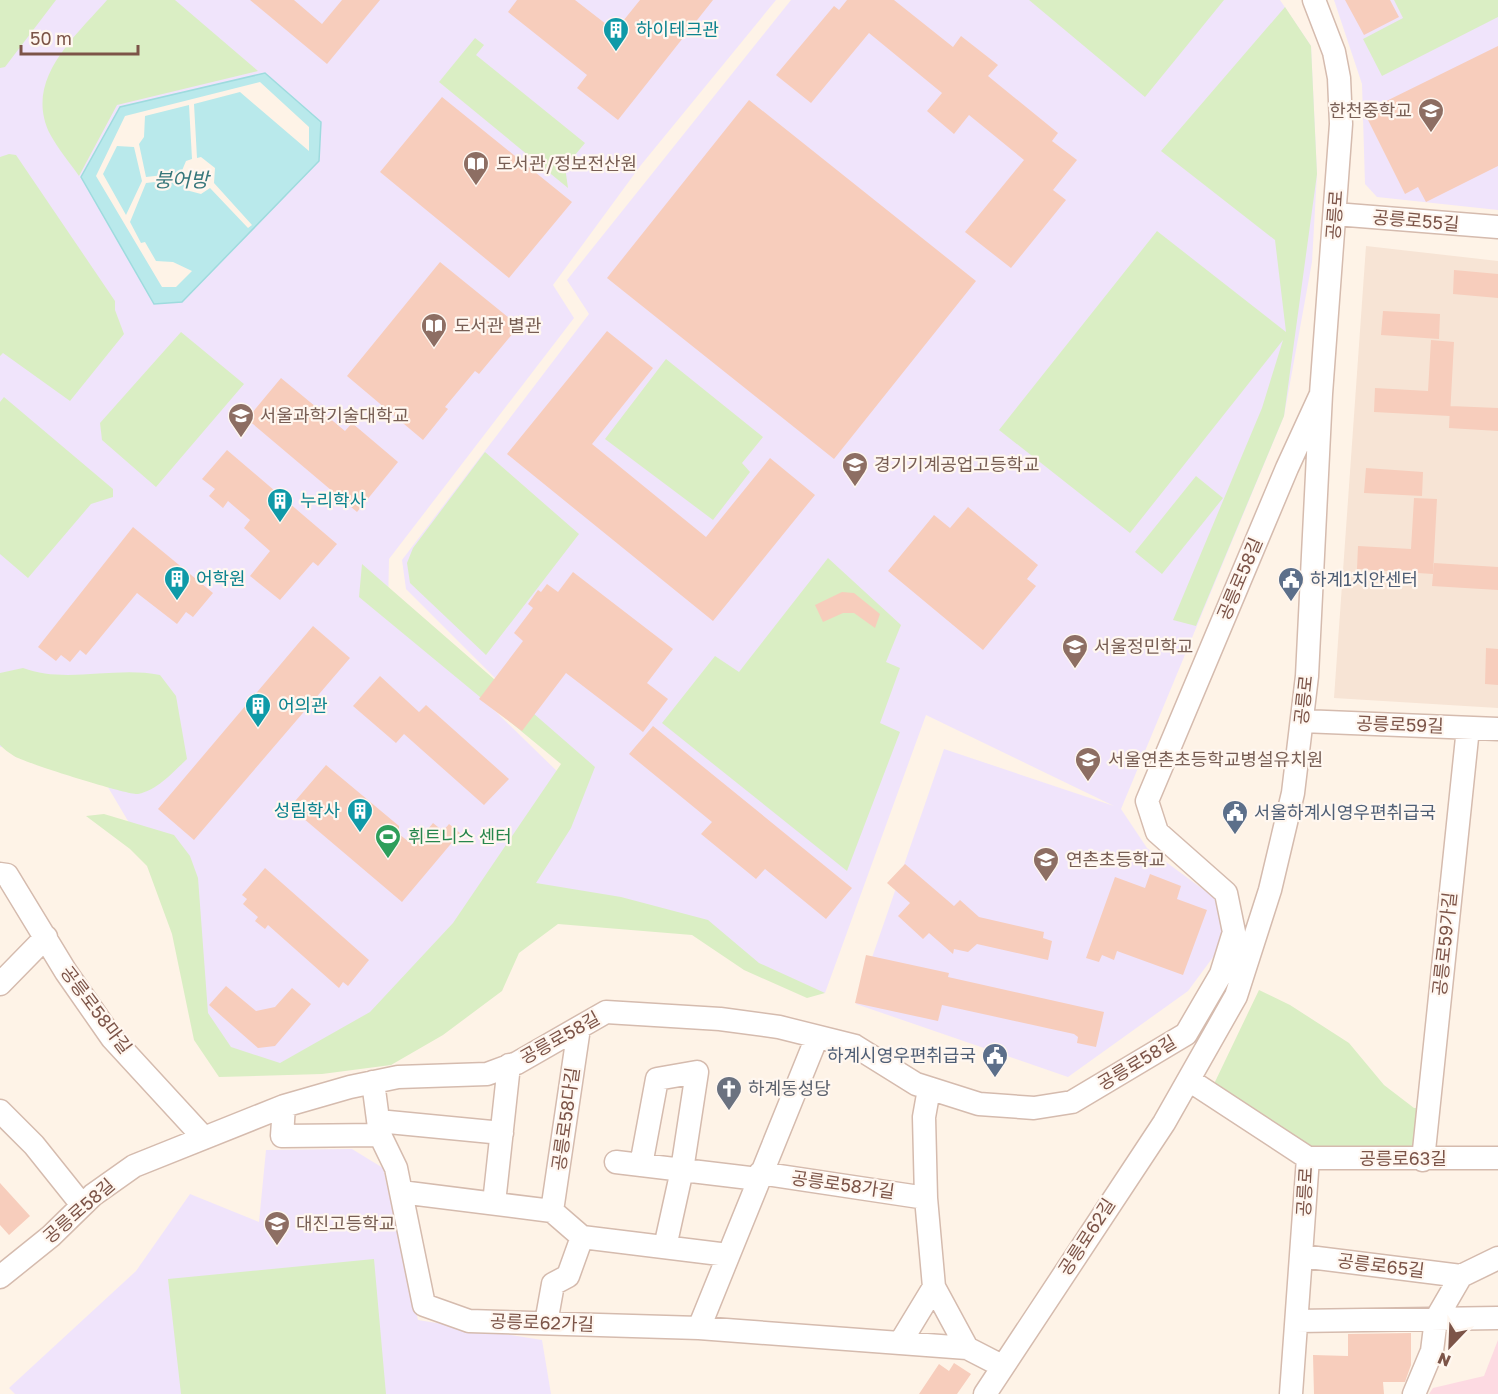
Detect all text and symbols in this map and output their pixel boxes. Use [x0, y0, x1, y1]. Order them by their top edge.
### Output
building icon: 하이테크관 [601, 15, 631, 53]
scale bar [21, 18, 138, 56]
place label: 하이테크관 [636, 18, 719, 40]
text: 50 m [30, 27, 72, 49]
school or university icon: 한천중학교 [1416, 96, 1446, 134]
place label: 한천중학교 [1329, 99, 1412, 121]
library icon: 도서관/정보전산원 [461, 149, 491, 187]
place label: 도서관/정보전산원 [496, 152, 637, 174]
water label: 붕어방 [153, 167, 211, 191]
street label: 공릉로 [1321, 189, 1347, 240]
street label: 공릉로55길 [1372, 205, 1460, 235]
library icon: 도서관 별관 [419, 311, 449, 349]
place label: 도서관 별관 [454, 314, 542, 336]
school or university icon: 서울과학기술대학교 [226, 401, 256, 439]
place label: 서울과학기술대학교 [260, 404, 409, 426]
school or university icon: 경기기계공업고등학교 [840, 450, 870, 488]
place label: 경기기계공업고등학교 [874, 453, 1040, 475]
building icon: 누리학사 [265, 486, 295, 524]
place label: 누리학사 [300, 489, 367, 511]
street label: 공릉로58길 [1212, 534, 1266, 623]
building icon: 어학원 [162, 564, 192, 602]
public building icon: 하계1치안센터 [1276, 565, 1306, 603]
place label: 어학원 [196, 567, 246, 589]
place label: 하계1치안센터 [1310, 568, 1418, 590]
school or university icon: 서울정민학교 [1060, 632, 1090, 670]
place label: 서울정민학교 [1094, 635, 1193, 657]
street label: 공릉로 [1289, 674, 1317, 726]
building icon: 어의관 [243, 691, 273, 729]
place label: 어의관 [278, 694, 328, 716]
street label: 공릉로59길 [1356, 711, 1444, 737]
school or university icon: 서울연촌초등학교병설유치원 [1073, 745, 1103, 783]
place label: 서울연촌초등학교병설유치원 [1108, 748, 1323, 770]
building icon: 성림학사 [345, 796, 375, 834]
public building icon: 서울하계시영우편취급국 [1220, 798, 1250, 836]
place label: 성림학사 [274, 799, 340, 821]
place label: 서울하계시영우편취급국 [1254, 801, 1436, 823]
sports icon: 휘트니스 센터 [373, 822, 403, 860]
place label: 휘트니스 센터 [408, 825, 512, 847]
school or university icon: 연촌초등학교 [1031, 845, 1061, 883]
place label: 연촌초등학교 [1066, 848, 1165, 870]
street label: 공릉로59가길 [1428, 891, 1460, 997]
street label: 공릉로58마길 [57, 961, 137, 1058]
street label: 공릉로58길 [516, 1006, 603, 1068]
street label: 공릉로58길 [1093, 1030, 1180, 1094]
public building icon: 하계시영우편취급국 [980, 1041, 1010, 1079]
place label: 하계시영우편취급국 [827, 1044, 976, 1066]
street label: 공릉로58다길 [547, 1066, 583, 1172]
church icon: 하계동성당 [714, 1074, 744, 1112]
place label: 하계동성당 [748, 1077, 831, 1099]
street label: 공릉로63길 [1359, 1147, 1447, 1169]
street label: 공릉로58가길 [790, 1166, 896, 1202]
street label: 공릉로 [1292, 1167, 1316, 1217]
street label: 공릉로58길 [38, 1173, 119, 1247]
street label: 공릉로62길 [1053, 1194, 1119, 1279]
school or university icon: 대진고등학교 [262, 1209, 292, 1247]
place label: 대진고등학교 [296, 1212, 395, 1234]
street label: 공릉로65길 [1336, 1249, 1426, 1281]
street label: 공릉로62가길 [490, 1309, 594, 1335]
north arrow [1420, 1316, 1480, 1376]
text: N [1435, 1348, 1454, 1371]

